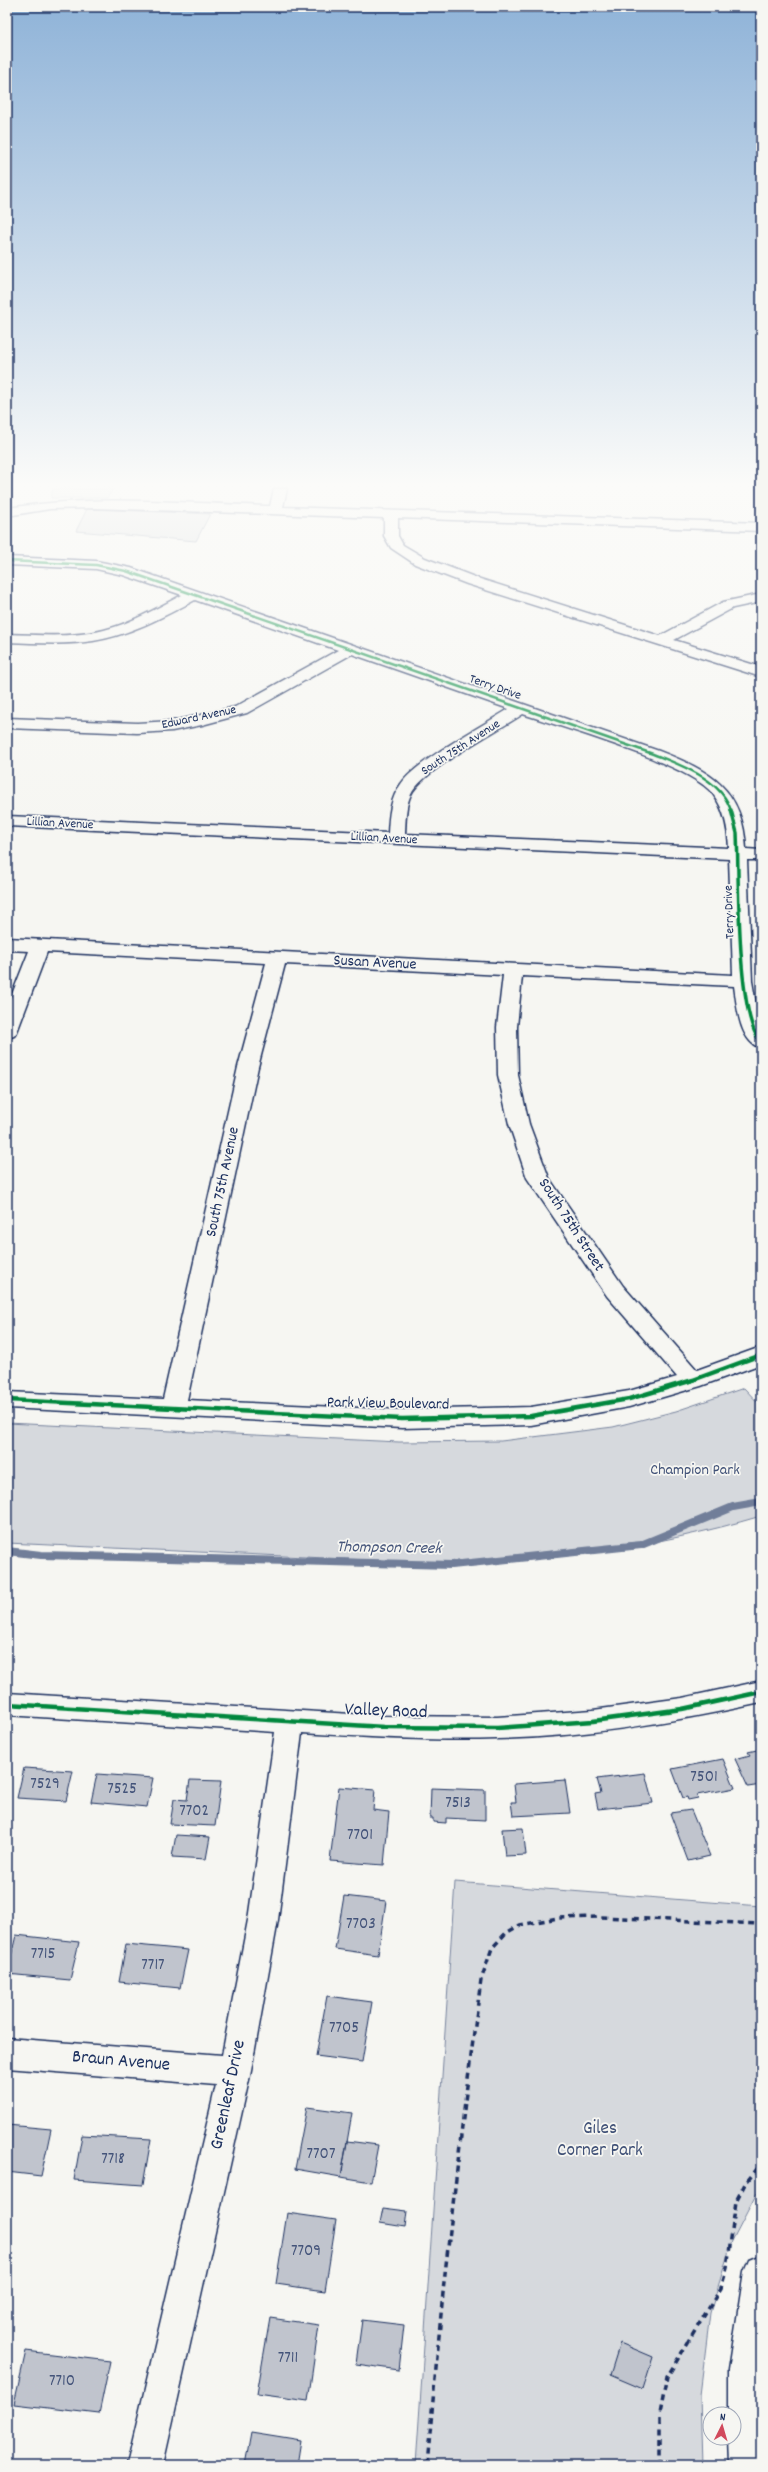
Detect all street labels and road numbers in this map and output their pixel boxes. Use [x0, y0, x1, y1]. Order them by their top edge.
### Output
street label: Terry Drive [466, 670, 524, 706]
street label: Edward Avenue [160, 701, 238, 735]
street label: South 75th Avenue [418, 715, 505, 781]
street label: Lillian Avenue [26, 813, 94, 835]
street label: Lillian Avenue [350, 828, 418, 850]
street label: Terry Drive [720, 884, 740, 939]
street label: Susan Avenue [333, 949, 417, 977]
street label: South 75th Avenue [200, 1125, 246, 1239]
street label: South 75th Street [532, 1174, 610, 1276]
street label: Park View Boulevard [326, 1391, 450, 1417]
street label: Valley Road [344, 1697, 428, 1727]
street label: Greenleaf Drive [204, 2038, 254, 2152]
street label: Braun Avenue [71, 2044, 171, 2080]

